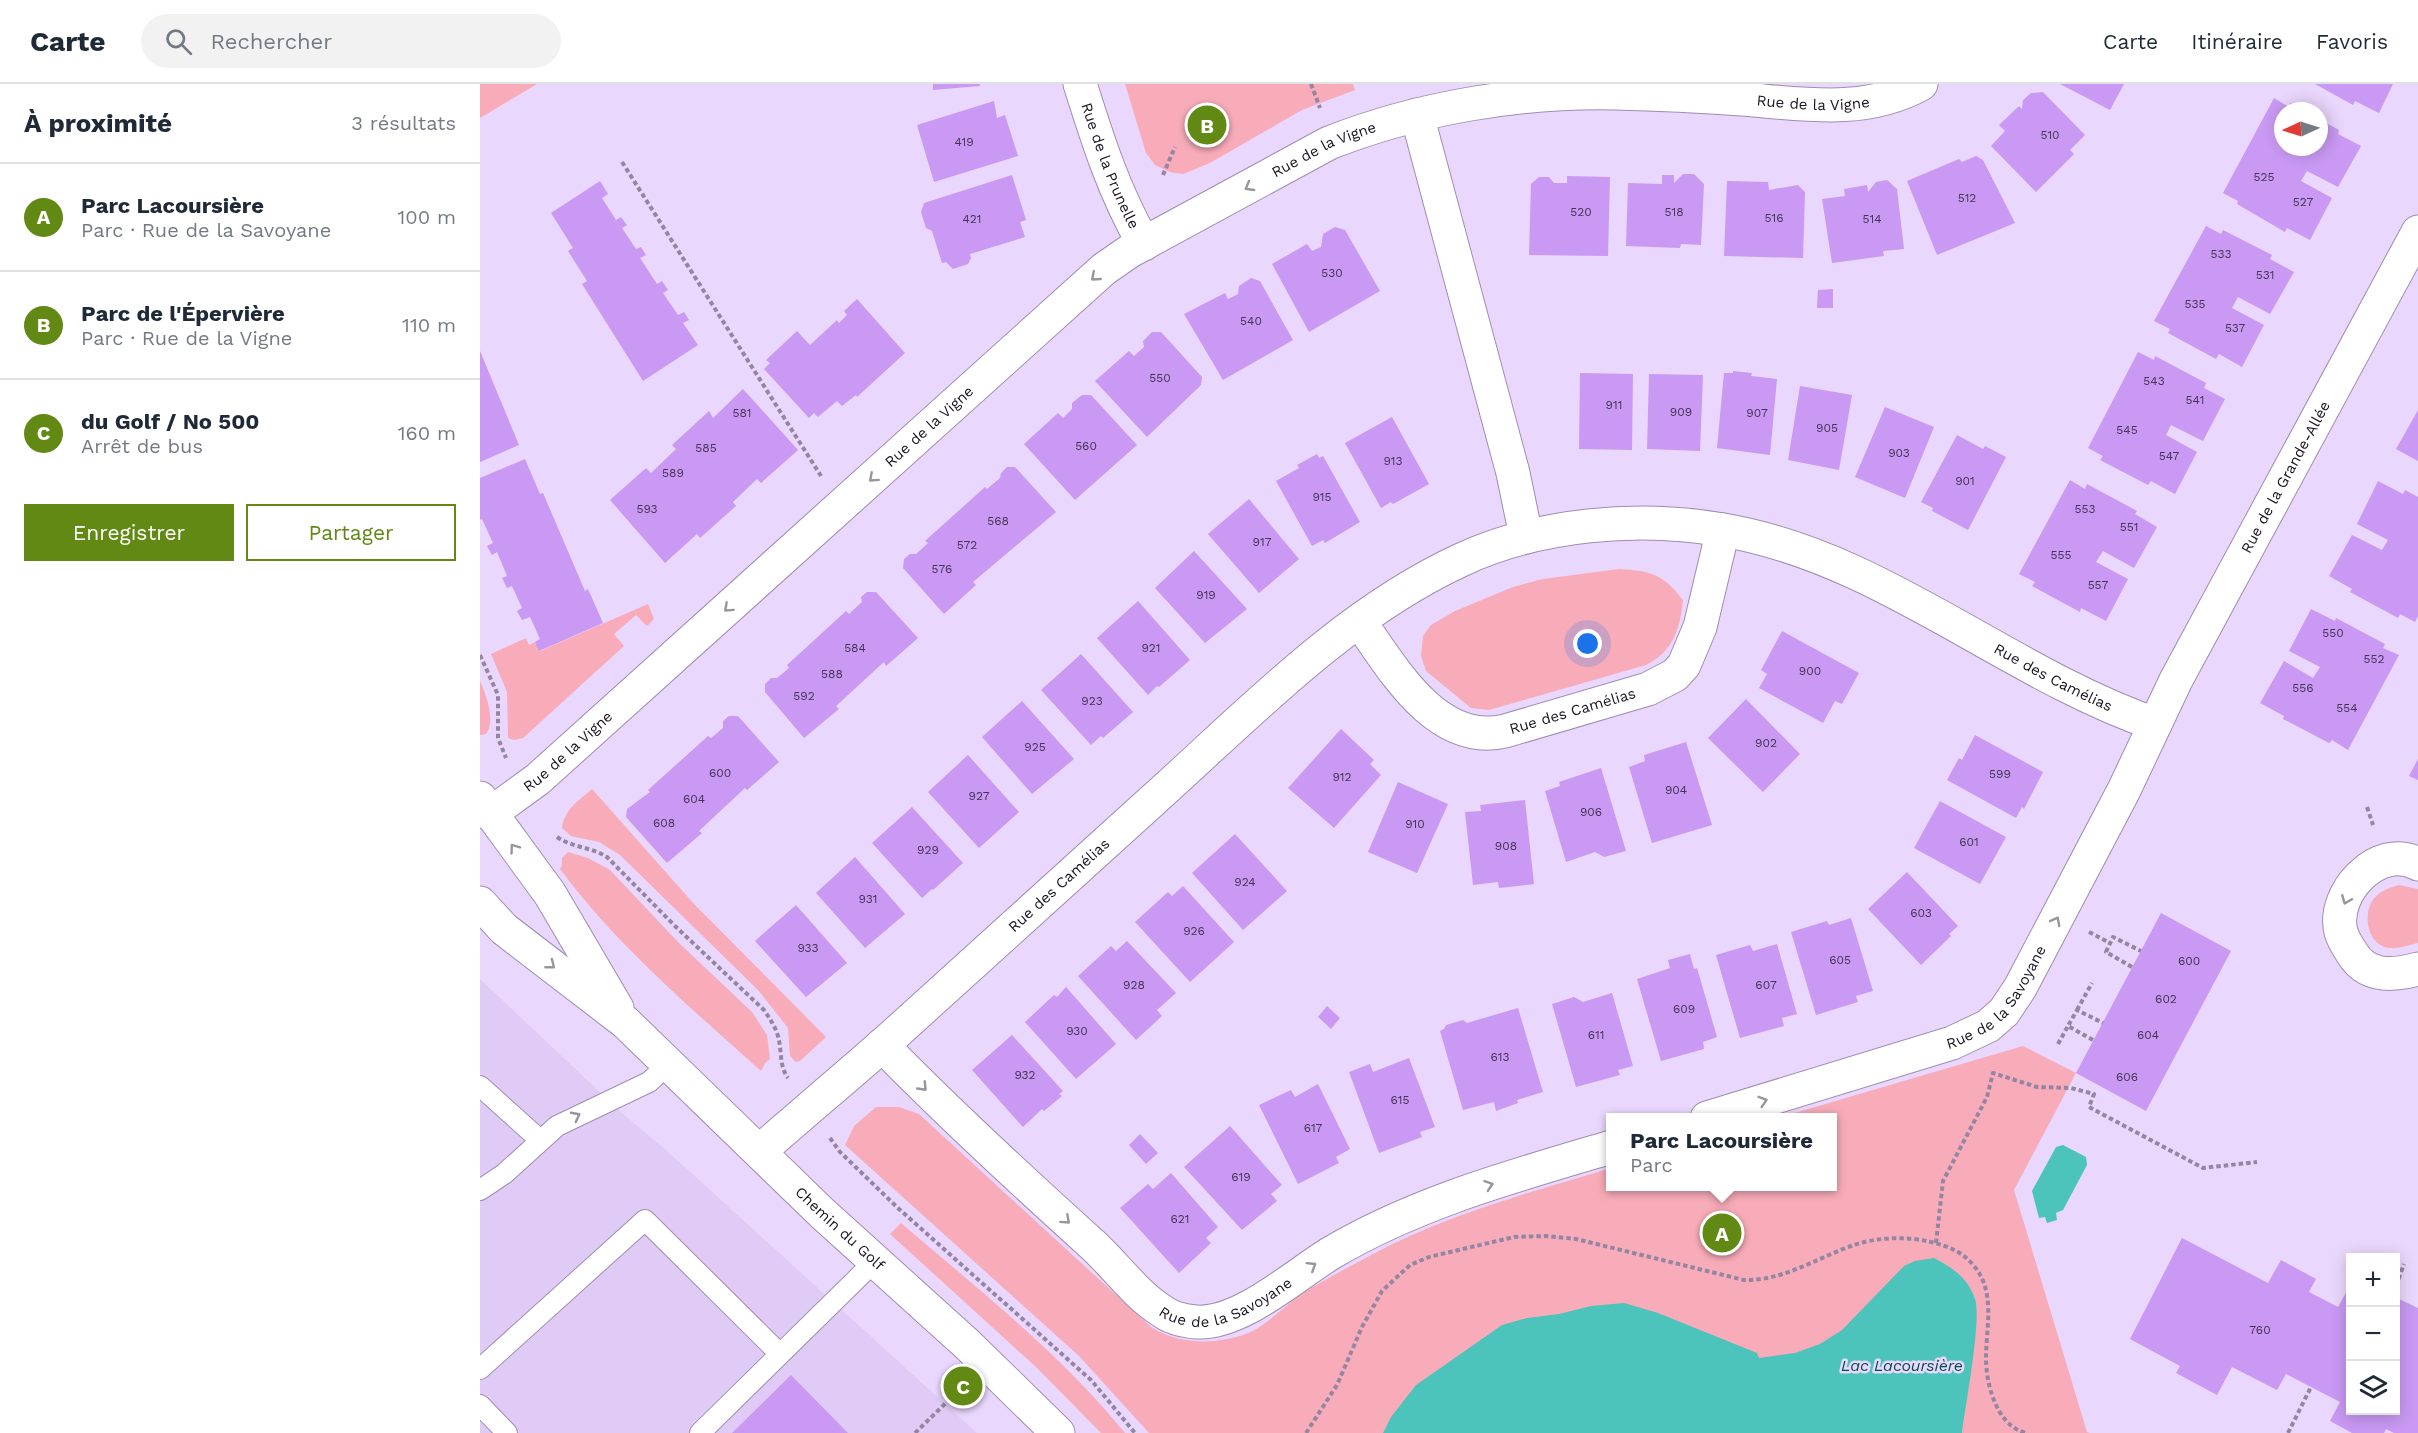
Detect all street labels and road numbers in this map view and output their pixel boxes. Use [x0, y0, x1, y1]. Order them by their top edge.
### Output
street label: Rue de la Vigne [1756, 91, 1871, 114]
street label: Rue de la Prunelle [1077, 100, 1143, 232]
street label: Rue de la Vigne [1269, 118, 1378, 181]
street label: Rue de la Vigne [881, 382, 977, 471]
street label: Rue de la Grande-Allée [2237, 398, 2334, 556]
street label: Rue des Camélias [1991, 640, 2115, 715]
street label: Rue des Camélias [1507, 684, 1638, 738]
street label: Rue de la Vigne [520, 707, 616, 796]
street label: Rue des Camélias [1004, 835, 1113, 936]
street label: Rue de la Savoyane [1944, 942, 2050, 1053]
street label: Chemin du Golf [791, 1183, 888, 1274]
street label: Rue de la Savoyane [1156, 1274, 1295, 1331]

